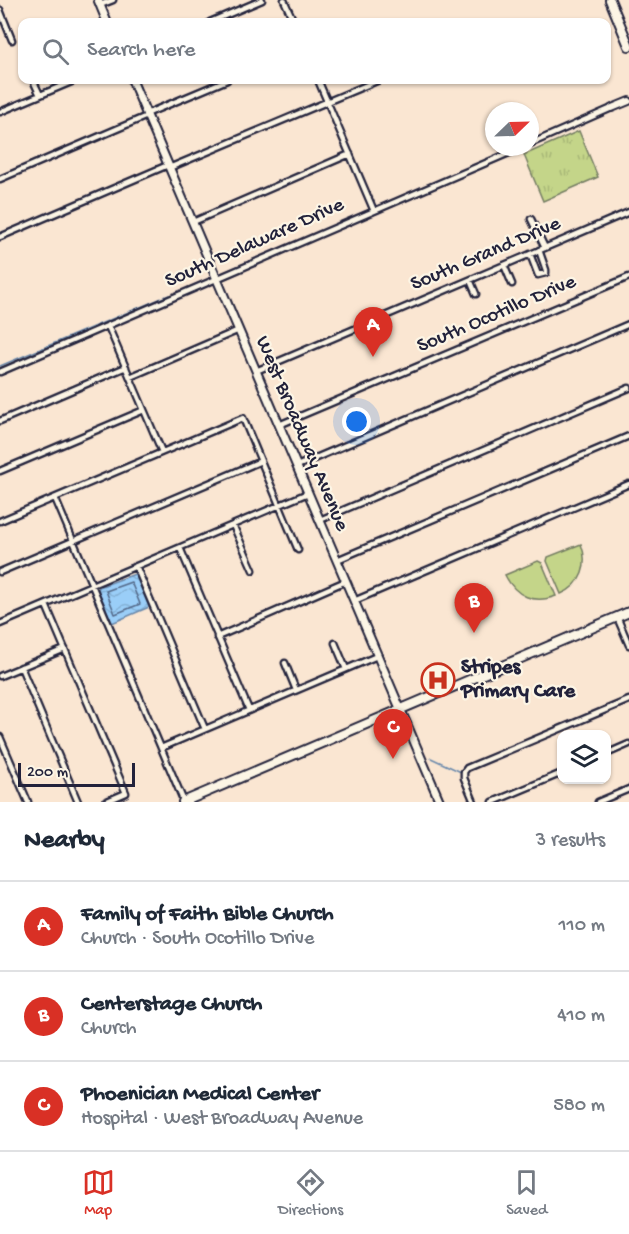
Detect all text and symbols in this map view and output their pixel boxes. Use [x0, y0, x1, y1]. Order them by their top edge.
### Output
search box [18, 18, 611, 84]
icon: search [39, 35, 72, 68]
text: Search here [87, 38, 195, 64]
north arrow [485, 102, 539, 156]
street label: South Delaware Drive [162, 193, 349, 295]
street label: South Grand Drive [407, 212, 566, 298]
street label: South Ocotillo Drive [414, 270, 581, 360]
pin: A [354, 308, 392, 357]
street label: West Broadway Avenue [249, 333, 354, 536]
your location [342, 407, 371, 436]
pin: B [454, 584, 494, 633]
place label: Stripes Primary Care [460, 656, 576, 705]
hospital icon: Stripes Primary Care [420, 662, 456, 698]
pin: C [374, 710, 412, 759]
map controls [557, 730, 611, 784]
button: layers [557, 730, 611, 784]
scale bar [18, 760, 135, 788]
text: 200 m [27, 764, 68, 783]
text: Nearby [24, 826, 105, 857]
text: 3 results [536, 830, 605, 853]
text: Family of Faith Bible Church [81, 902, 334, 928]
text: A [38, 915, 49, 938]
text: 110 m [559, 915, 605, 938]
text: Church · South Ocotillo Drive [81, 928, 314, 951]
text: Centerstage Church [81, 992, 262, 1018]
text: B [38, 1005, 49, 1028]
text: 410 m [557, 1005, 605, 1028]
text: Church [81, 1018, 137, 1041]
text: Phoenician Medical Center [81, 1082, 319, 1108]
text: C [38, 1095, 49, 1118]
text: 580 m [553, 1095, 605, 1118]
text: Hospital · West Broadway Avenue [81, 1108, 363, 1131]
tab: Map [82, 1166, 115, 1221]
tab: Directions [278, 1166, 343, 1221]
tab: Saved [506, 1166, 547, 1221]

